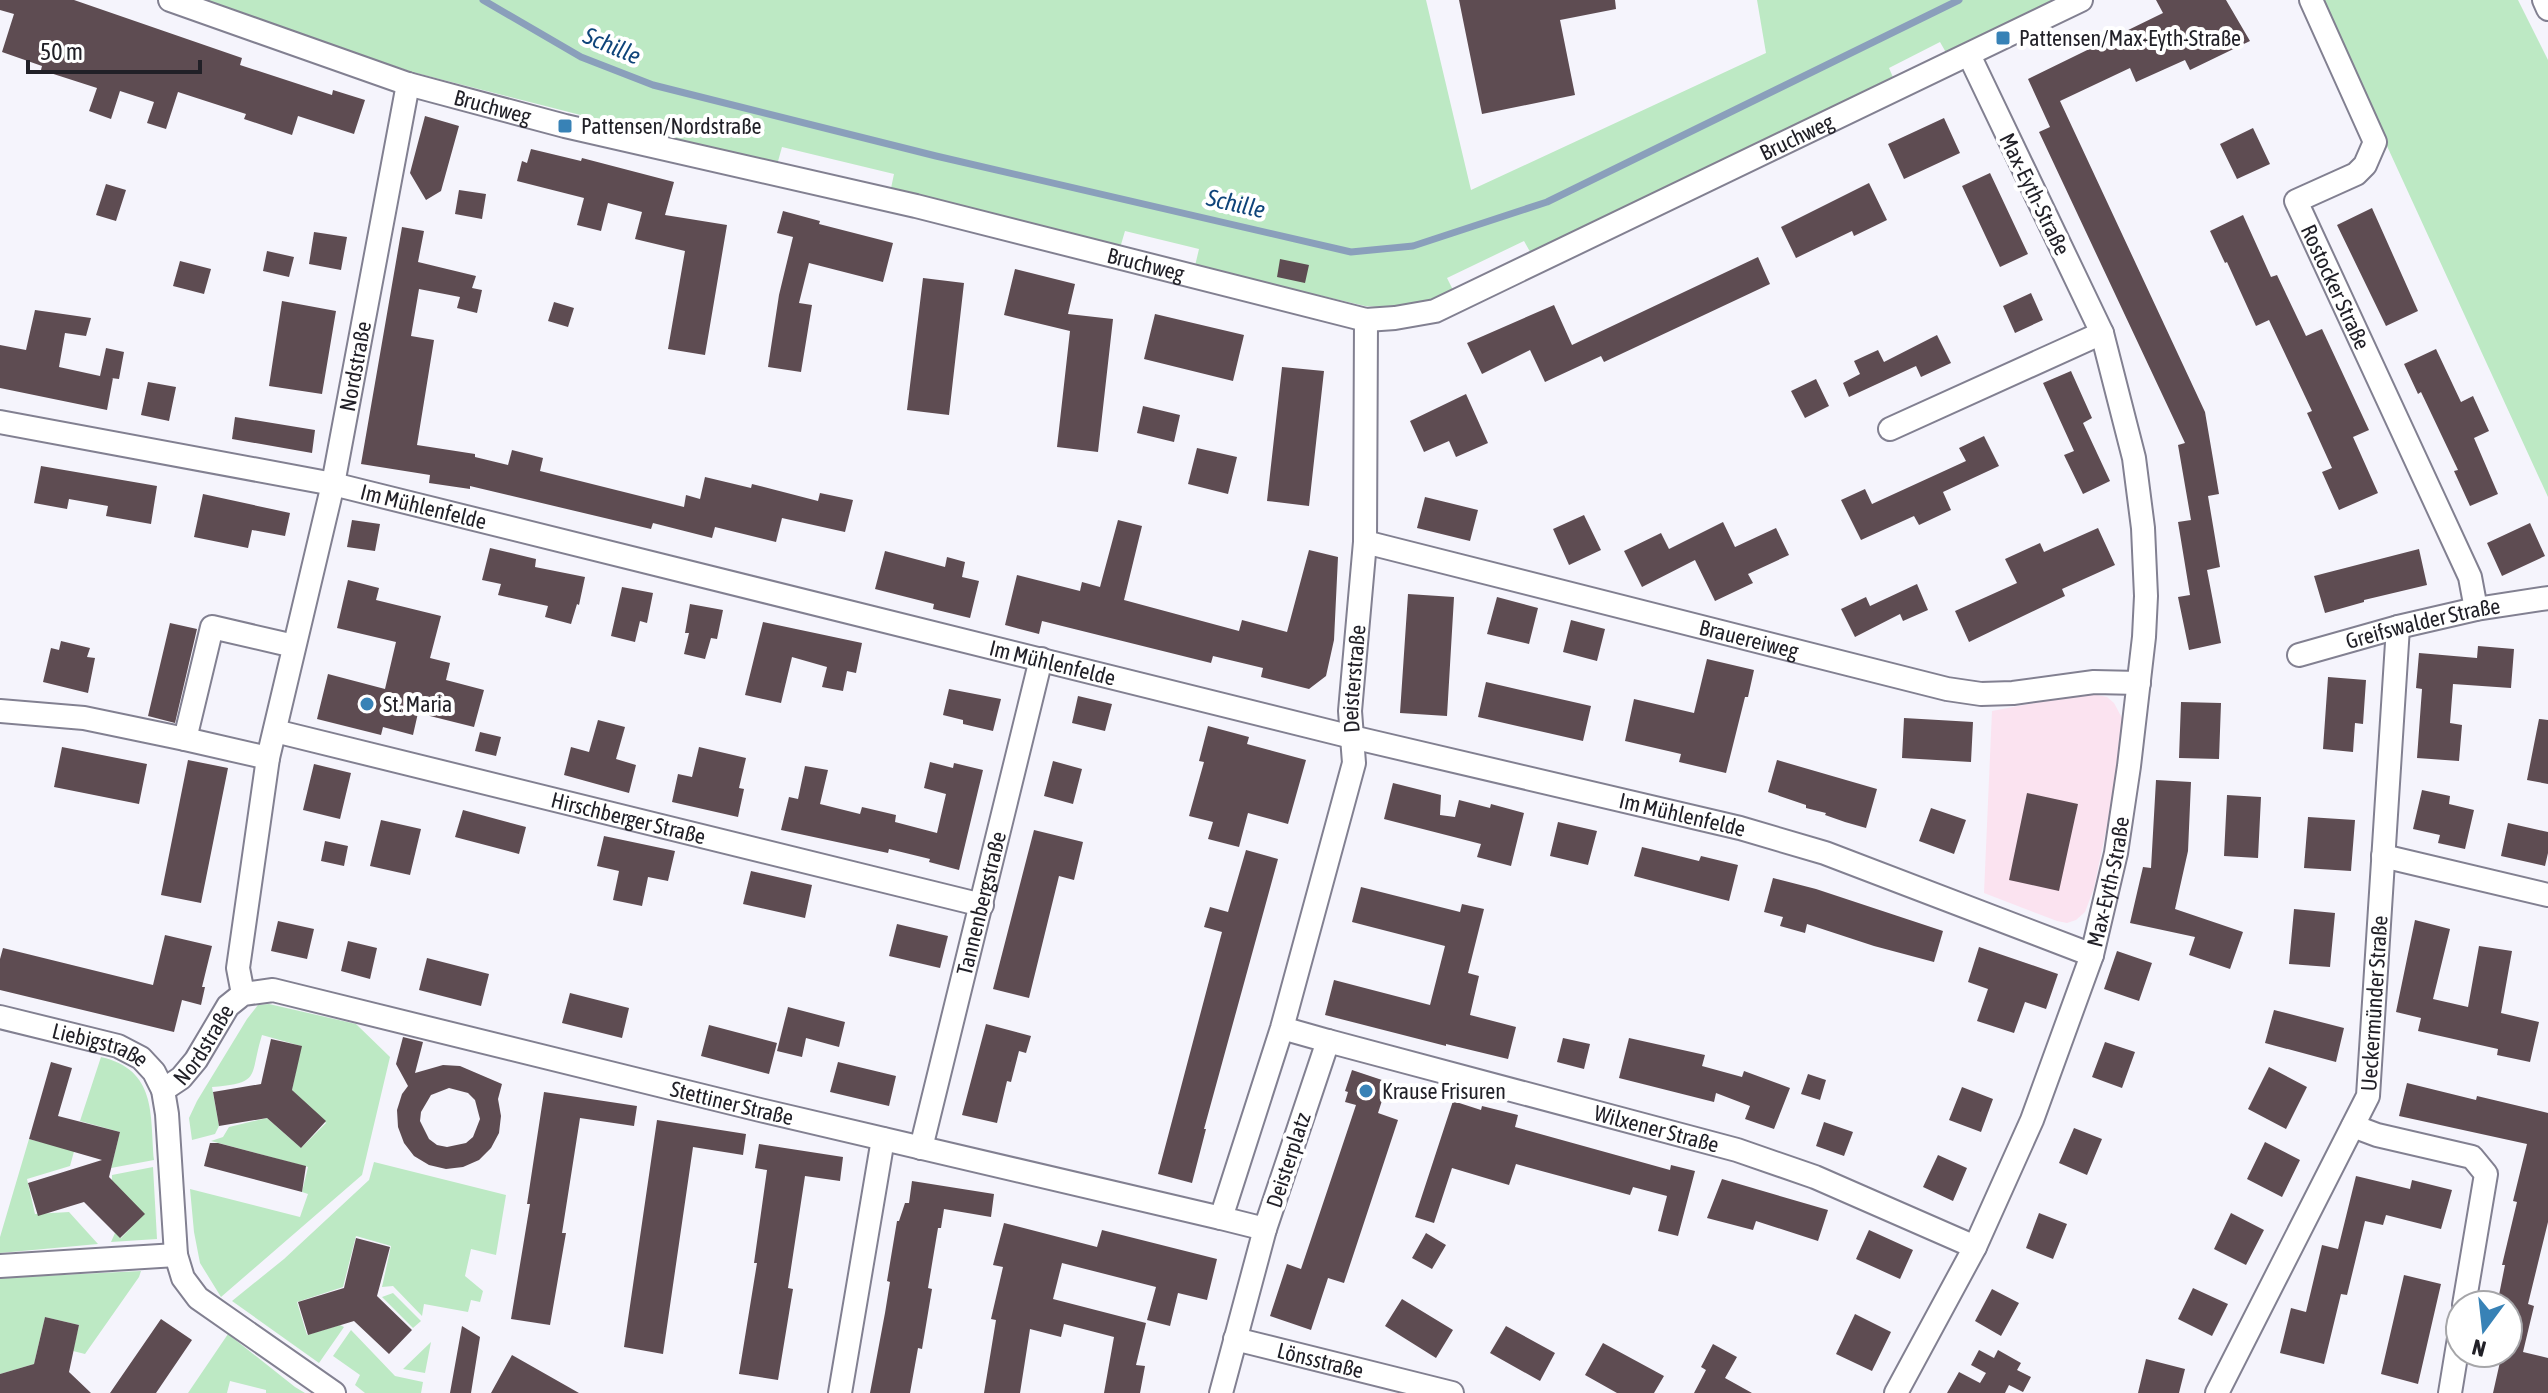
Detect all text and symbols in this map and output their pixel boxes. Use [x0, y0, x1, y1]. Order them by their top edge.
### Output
water label: Schille [579, 21, 645, 70]
scale bar [28, 24, 200, 74]
place label: Pattensen/Max-Eyth-Straße [2019, 25, 2241, 51]
marker: Pattensen/Max-Eyth-Straße [1994, 29, 2012, 47]
text: 50 m [40, 38, 83, 65]
street label: Bruchweg [451, 84, 535, 130]
street label: Bruchweg [1755, 108, 1838, 166]
place label: Pattensen/Nordstraße [581, 113, 762, 139]
marker: Pattensen/Nordstraße [556, 117, 574, 135]
street label: Max-Eyth-Straße [1994, 129, 2076, 259]
water label: Schille [1203, 183, 1268, 223]
street label: Rostocker Straße [2296, 220, 2376, 353]
street label: Bruchweg [1104, 242, 1188, 287]
street label: Nordstraße [334, 319, 376, 413]
street label: Im Mühlenfelde [358, 478, 489, 535]
street label: Greifswalder Straße [2343, 593, 2502, 654]
street label: Brauereiweg [1697, 614, 1802, 664]
street label: Deisterstraße [1337, 624, 1371, 734]
street label: Im Mühlenfelde [987, 634, 1118, 691]
place label: St. Maria [383, 691, 452, 717]
marker: St. Maria [358, 695, 376, 713]
street label: Hirschberger Straße [549, 786, 708, 849]
street label: Im Mühlenfelde [1617, 787, 1749, 842]
street label: Max-Eyth-Straße [2081, 815, 2134, 949]
street label: Tannenbergstraße [951, 829, 1011, 978]
street label: Ueckermünder Straße [2355, 915, 2393, 1092]
street label: Nordstraße [168, 1000, 239, 1090]
street label: Liebigstraße [50, 1017, 155, 1071]
street label: Stettiner Straße [668, 1075, 796, 1130]
place label: Krause Frisuren [1382, 1078, 1506, 1104]
marker: Krause Frisuren [1357, 1082, 1375, 1100]
street label: Wilxener Straße [1591, 1100, 1722, 1158]
street label: Deisterplatz [1260, 1109, 1316, 1211]
north arrow [2444, 1289, 2524, 1369]
text: N [2469, 1334, 2488, 1363]
street label: Lönsstraße [1275, 1337, 1366, 1384]

